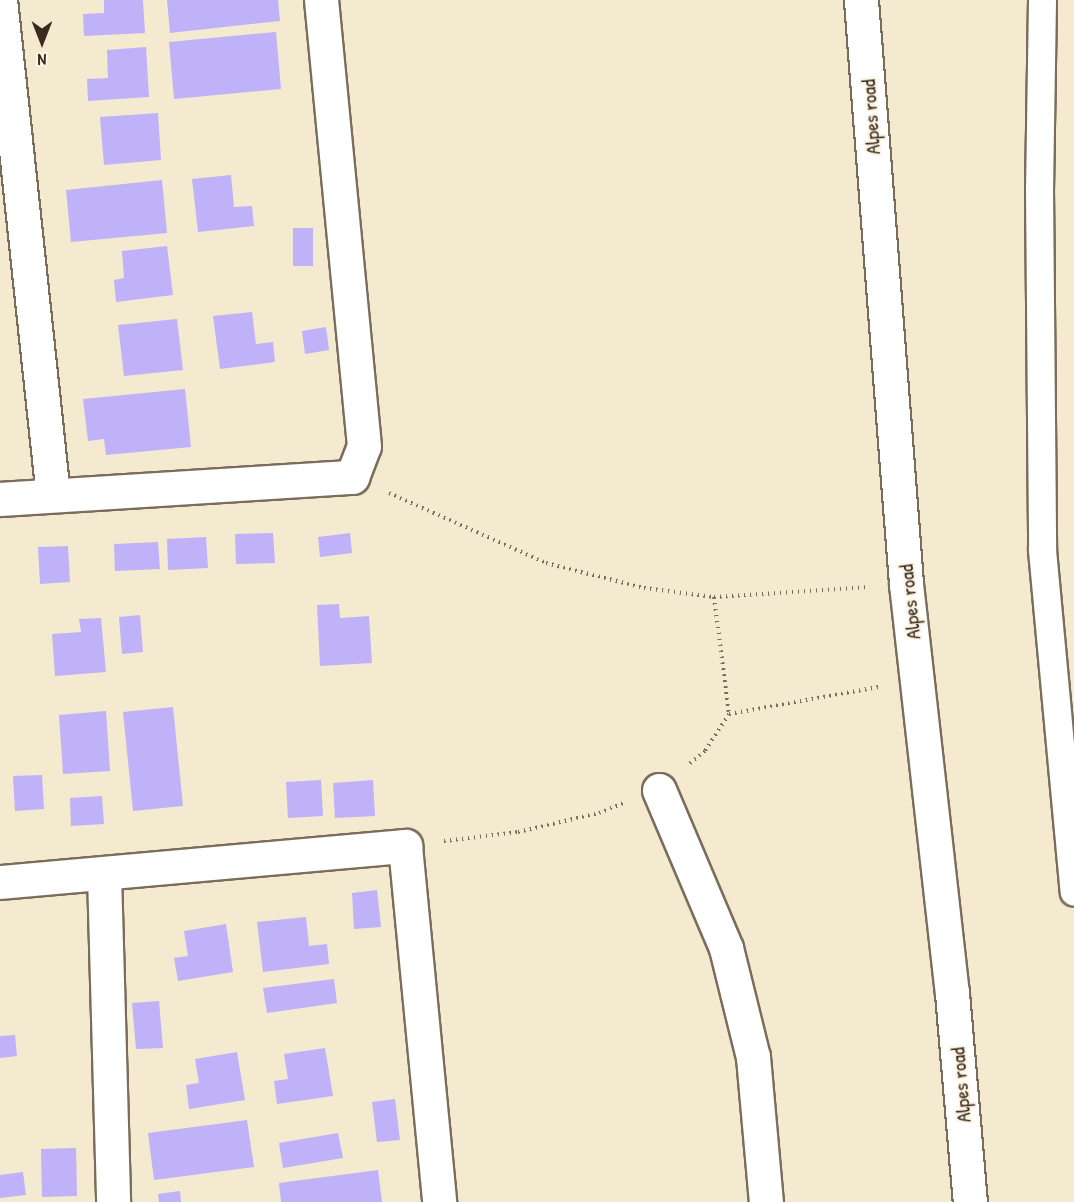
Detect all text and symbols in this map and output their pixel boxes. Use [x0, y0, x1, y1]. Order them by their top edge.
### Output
north arrow [12, 12, 72, 72]
text: N [38, 49, 46, 71]
street label: Alpes road [855, 79, 885, 155]
street label: Alpes road [893, 563, 925, 641]
street label: Alpes road [945, 1046, 975, 1124]

